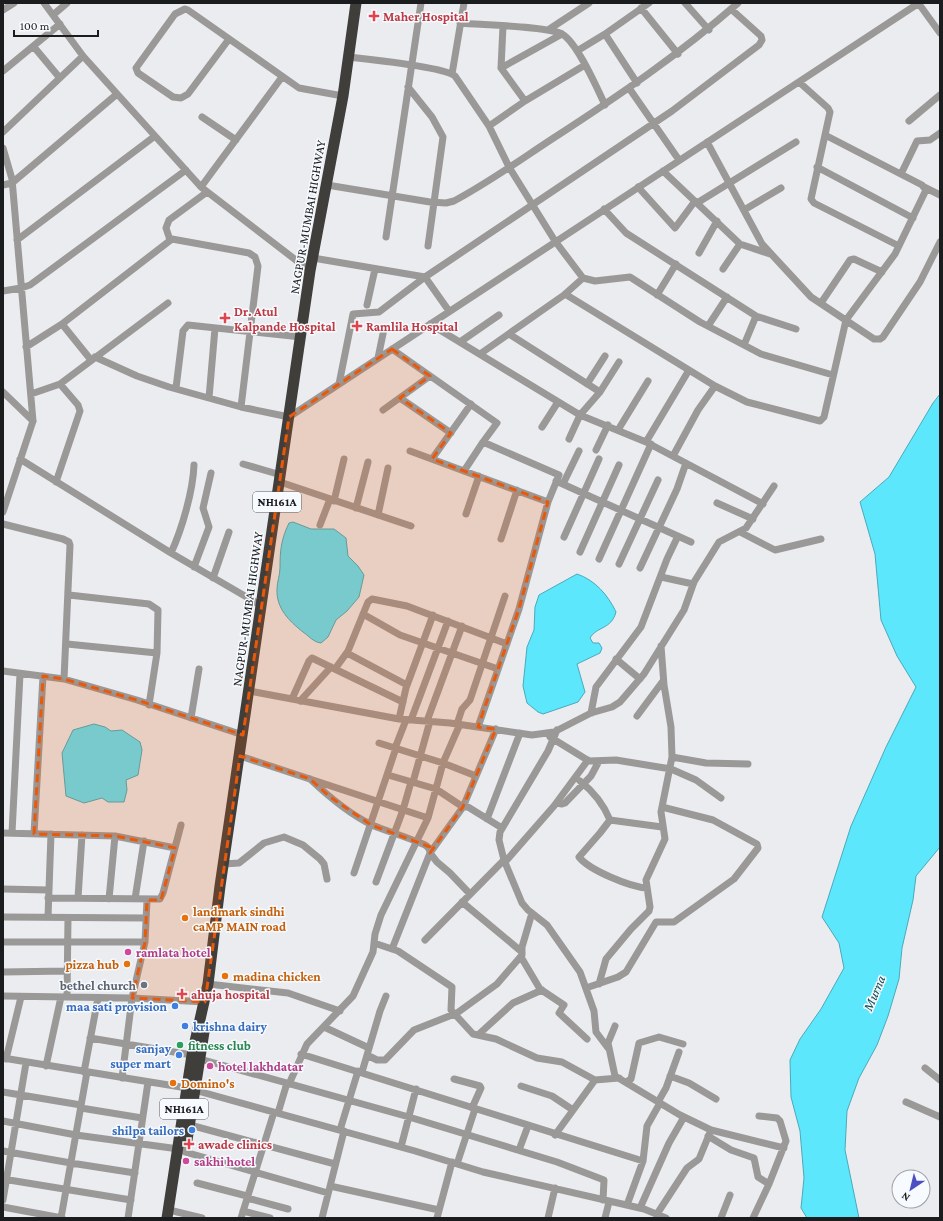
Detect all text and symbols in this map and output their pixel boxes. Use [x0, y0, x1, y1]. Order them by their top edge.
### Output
place label: Maher Hospital [383, 9, 469, 24]
marker: Maher Hospital [368, 10, 380, 22]
scale bar [14, 12, 98, 38]
text: 100 m [20, 19, 50, 33]
street label: NAGPUR-MUMBAI HIGHWAY [287, 139, 328, 295]
place label: Dr. Atul Kalpande Hospital [234, 304, 336, 334]
marker: Dr. Atul Kalpande Hospital [219, 312, 231, 324]
place label: Ramlila Hospital [366, 319, 458, 334]
marker: Ramlila Hospital [351, 320, 363, 332]
road number: NH161A [253, 492, 301, 512]
street label: NAGPUR-MUMBAI HIGHWAY [229, 531, 266, 687]
place label: landmark sindhi caMP MAIN road [193, 904, 286, 934]
marker: landmark sindhi caMP MAIN road [180, 913, 190, 923]
place label: ramlata hotel [136, 945, 211, 960]
marker: ramlata hotel [123, 947, 133, 957]
place label: pizza hub [65, 957, 119, 972]
marker: pizza hub [122, 959, 132, 969]
place label: madina chicken [233, 969, 321, 984]
marker: madina chicken [220, 971, 230, 981]
water label: Murna [859, 972, 889, 1014]
place label: bethel church [59, 978, 137, 993]
marker: bethel church [139, 980, 149, 990]
place label: ahuja hospital [191, 987, 270, 1003]
marker: ahuja hospital [176, 988, 188, 1000]
place label: maa sati provision [66, 999, 168, 1014]
marker: maa sati provision [170, 1001, 180, 1011]
place label: krishna dairy [193, 1019, 268, 1034]
marker: krishna dairy [180, 1021, 190, 1031]
place label: fitness club [188, 1038, 251, 1053]
marker: fitness club [175, 1040, 185, 1050]
place label: sanjay super mart [110, 1041, 172, 1071]
marker: sanjay super mart [174, 1050, 184, 1060]
place label: hotel lakhdatar [218, 1059, 304, 1074]
marker: hotel lakhdatar [205, 1061, 215, 1071]
place label: Domino's [181, 1076, 235, 1091]
marker: Domino's [168, 1078, 178, 1088]
road number: NH161A [160, 1099, 208, 1119]
place label: shilpa tailors [112, 1123, 184, 1138]
marker: shilpa tailors [187, 1125, 197, 1135]
place label: awade clinics [198, 1137, 272, 1152]
marker: awade clinics [183, 1138, 195, 1150]
place label: sakhi hotel [194, 1154, 255, 1169]
marker: sakhi hotel [181, 1156, 191, 1166]
north arrow [891, 1169, 931, 1209]
text: N [898, 1190, 912, 1204]

